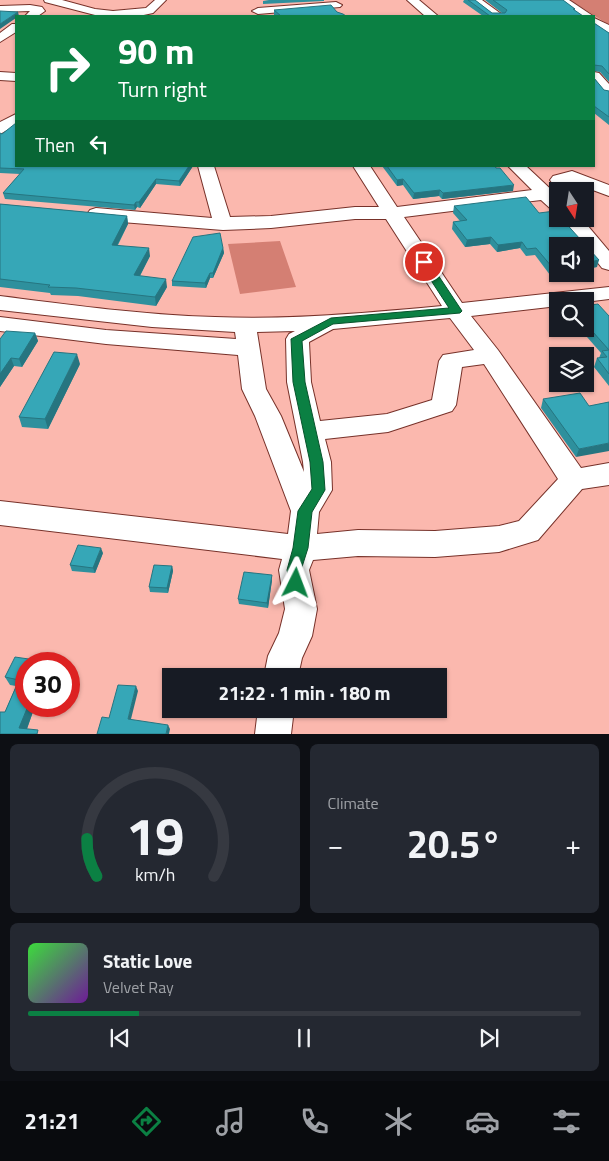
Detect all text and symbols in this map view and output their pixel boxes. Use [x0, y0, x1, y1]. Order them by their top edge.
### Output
text: 90 m [118, 24, 194, 78]
icon: right [35, 35, 100, 100]
text: Turn right [118, 72, 207, 106]
text: Then [35, 130, 75, 159]
icon: left [85, 130, 113, 158]
north arrow [549, 182, 594, 228]
map controls [549, 182, 594, 392]
button: sound [549, 237, 594, 282]
pin [403, 241, 445, 283]
icon: arrive [410, 248, 438, 276]
button: search [549, 292, 594, 337]
button: layers [549, 347, 594, 392]
position arrow [269, 556, 321, 608]
speed limit sign: 30 [15, 652, 80, 717]
text: 21:22 · 1 min · 180 m [218, 678, 391, 707]
text: Climate [328, 791, 379, 815]
text: 19 [126, 796, 184, 875]
text: 20.5° [407, 815, 502, 873]
text: − [328, 823, 343, 866]
text: + [565, 823, 581, 866]
text: km/h [135, 861, 175, 888]
text: Static Love [103, 946, 192, 975]
text: Velvet Ray [103, 975, 174, 999]
icon: previous [106, 1024, 134, 1052]
icon: pause [290, 1024, 318, 1052]
icon: next [475, 1024, 503, 1052]
text: 21:21 [25, 1104, 79, 1138]
icon: directions [129, 1104, 164, 1139]
icon: music [213, 1104, 248, 1139]
icon: phone [297, 1104, 332, 1139]
icon: climate [381, 1104, 416, 1139]
icon: car [465, 1104, 500, 1139]
icon: filters [549, 1104, 584, 1139]

